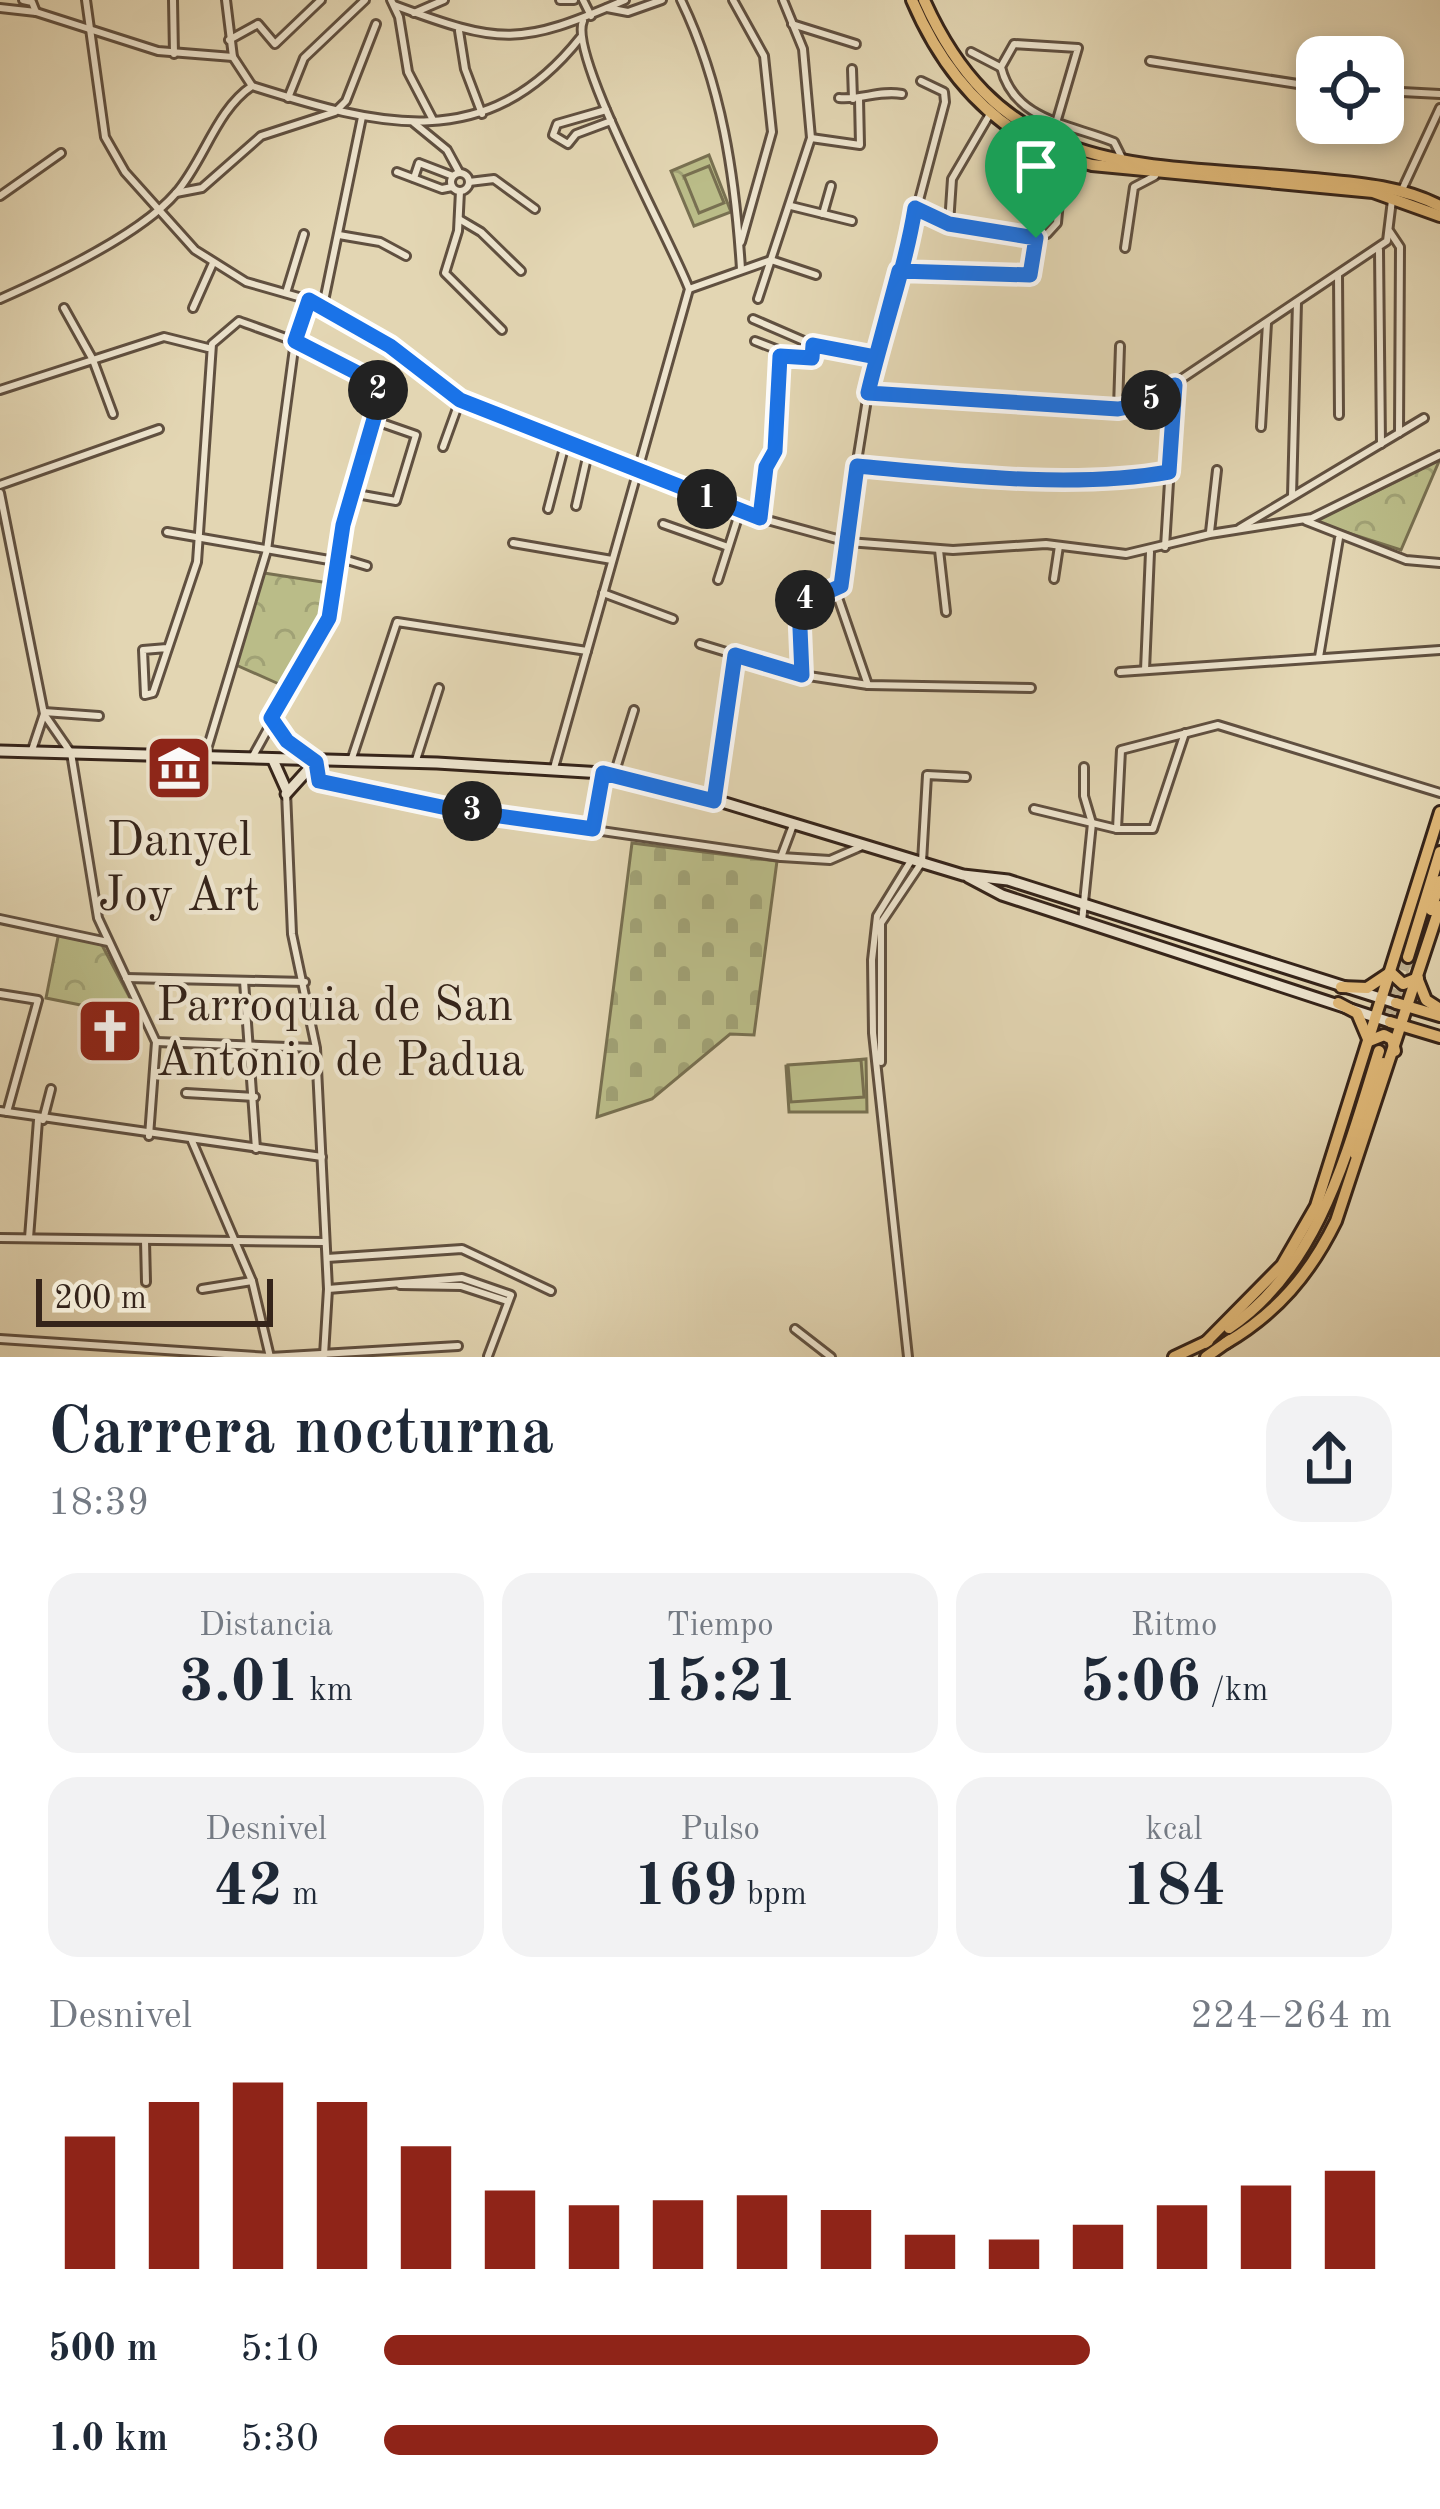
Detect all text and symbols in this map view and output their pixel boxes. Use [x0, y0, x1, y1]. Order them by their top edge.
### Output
map controls [1296, 36, 1404, 144]
button: locate [1296, 36, 1404, 144]
pin [985, 115, 1087, 238]
icon: arrive [1003, 133, 1069, 199]
pin: 2 [348, 360, 408, 420]
pin: 5 [1121, 370, 1181, 430]
text: 2 [368, 373, 388, 406]
text: 5 [1141, 383, 1161, 416]
pin: 1 [677, 469, 737, 529]
text: 1 [697, 482, 717, 515]
pin: 4 [775, 570, 835, 630]
text: 4 [795, 583, 815, 616]
museum icon: Danyel Joy Art [144, 733, 214, 803]
pin: 3 [442, 781, 502, 841]
text: 3 [462, 794, 482, 827]
place label: Danyel Joy Art [98, 818, 260, 921]
place label: Parroquia de San Antonio de Padua [156, 983, 525, 1086]
church icon: Parroquia de San Antonio de Padua [75, 996, 145, 1066]
scale bar [36, 1273, 273, 1326]
text: 200 m [54, 1283, 147, 1316]
button: share [1266, 1396, 1392, 1522]
text: Carrera nocturna [48, 1402, 554, 1468]
text: 18:39 [48, 1484, 149, 1523]
text: Distancia [199, 1610, 333, 1643]
text: Tiempo [666, 1610, 774, 1643]
text: Ritmo [1131, 1610, 1217, 1643]
text: 3.01 [179, 1654, 300, 1714]
text: 15:21 [642, 1654, 798, 1714]
text: 5:06 [1080, 1654, 1201, 1714]
text: km [300, 1675, 353, 1708]
text: /km [1201, 1675, 1268, 1708]
text: Desnivel [205, 1814, 327, 1847]
text: Pulso [680, 1814, 760, 1847]
text: kcal [1146, 1814, 1202, 1847]
text: 42 [213, 1858, 283, 1918]
text: 169 [633, 1858, 737, 1918]
text: 184 [1122, 1858, 1226, 1918]
text: m [283, 1879, 319, 1912]
text: bpm [737, 1879, 807, 1912]
text: Desnivel [48, 1997, 192, 2036]
text: 224–264 m [1190, 1997, 1392, 2036]
text: 500 m [48, 2330, 158, 2369]
text: 5:10 [240, 2330, 319, 2369]
text: 1.0 km [48, 2420, 168, 2459]
text: 5:30 [240, 2420, 319, 2459]

